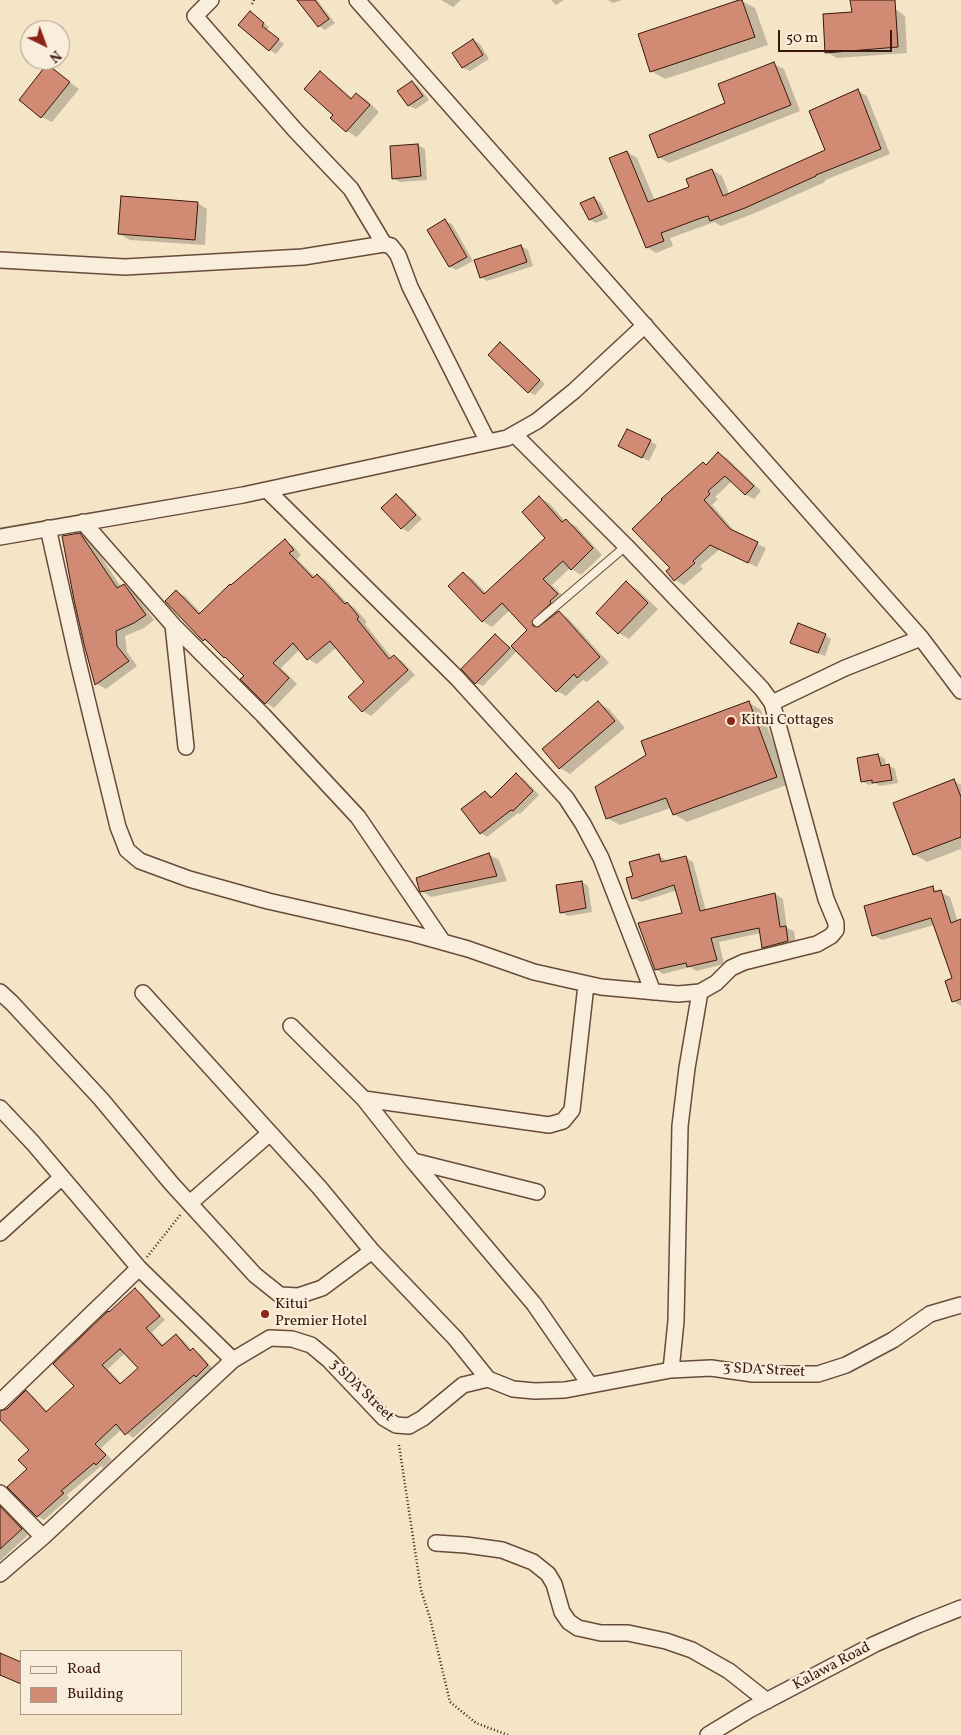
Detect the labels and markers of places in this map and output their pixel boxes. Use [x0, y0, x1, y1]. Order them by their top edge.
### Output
place label: Kitui Cottages [741, 712, 834, 730]
marker: Kitui Cottages [725, 715, 737, 727]
place label: Kitui Premier Hotel [275, 1296, 367, 1331]
marker: Kitui Premier Hotel [259, 1308, 271, 1320]

